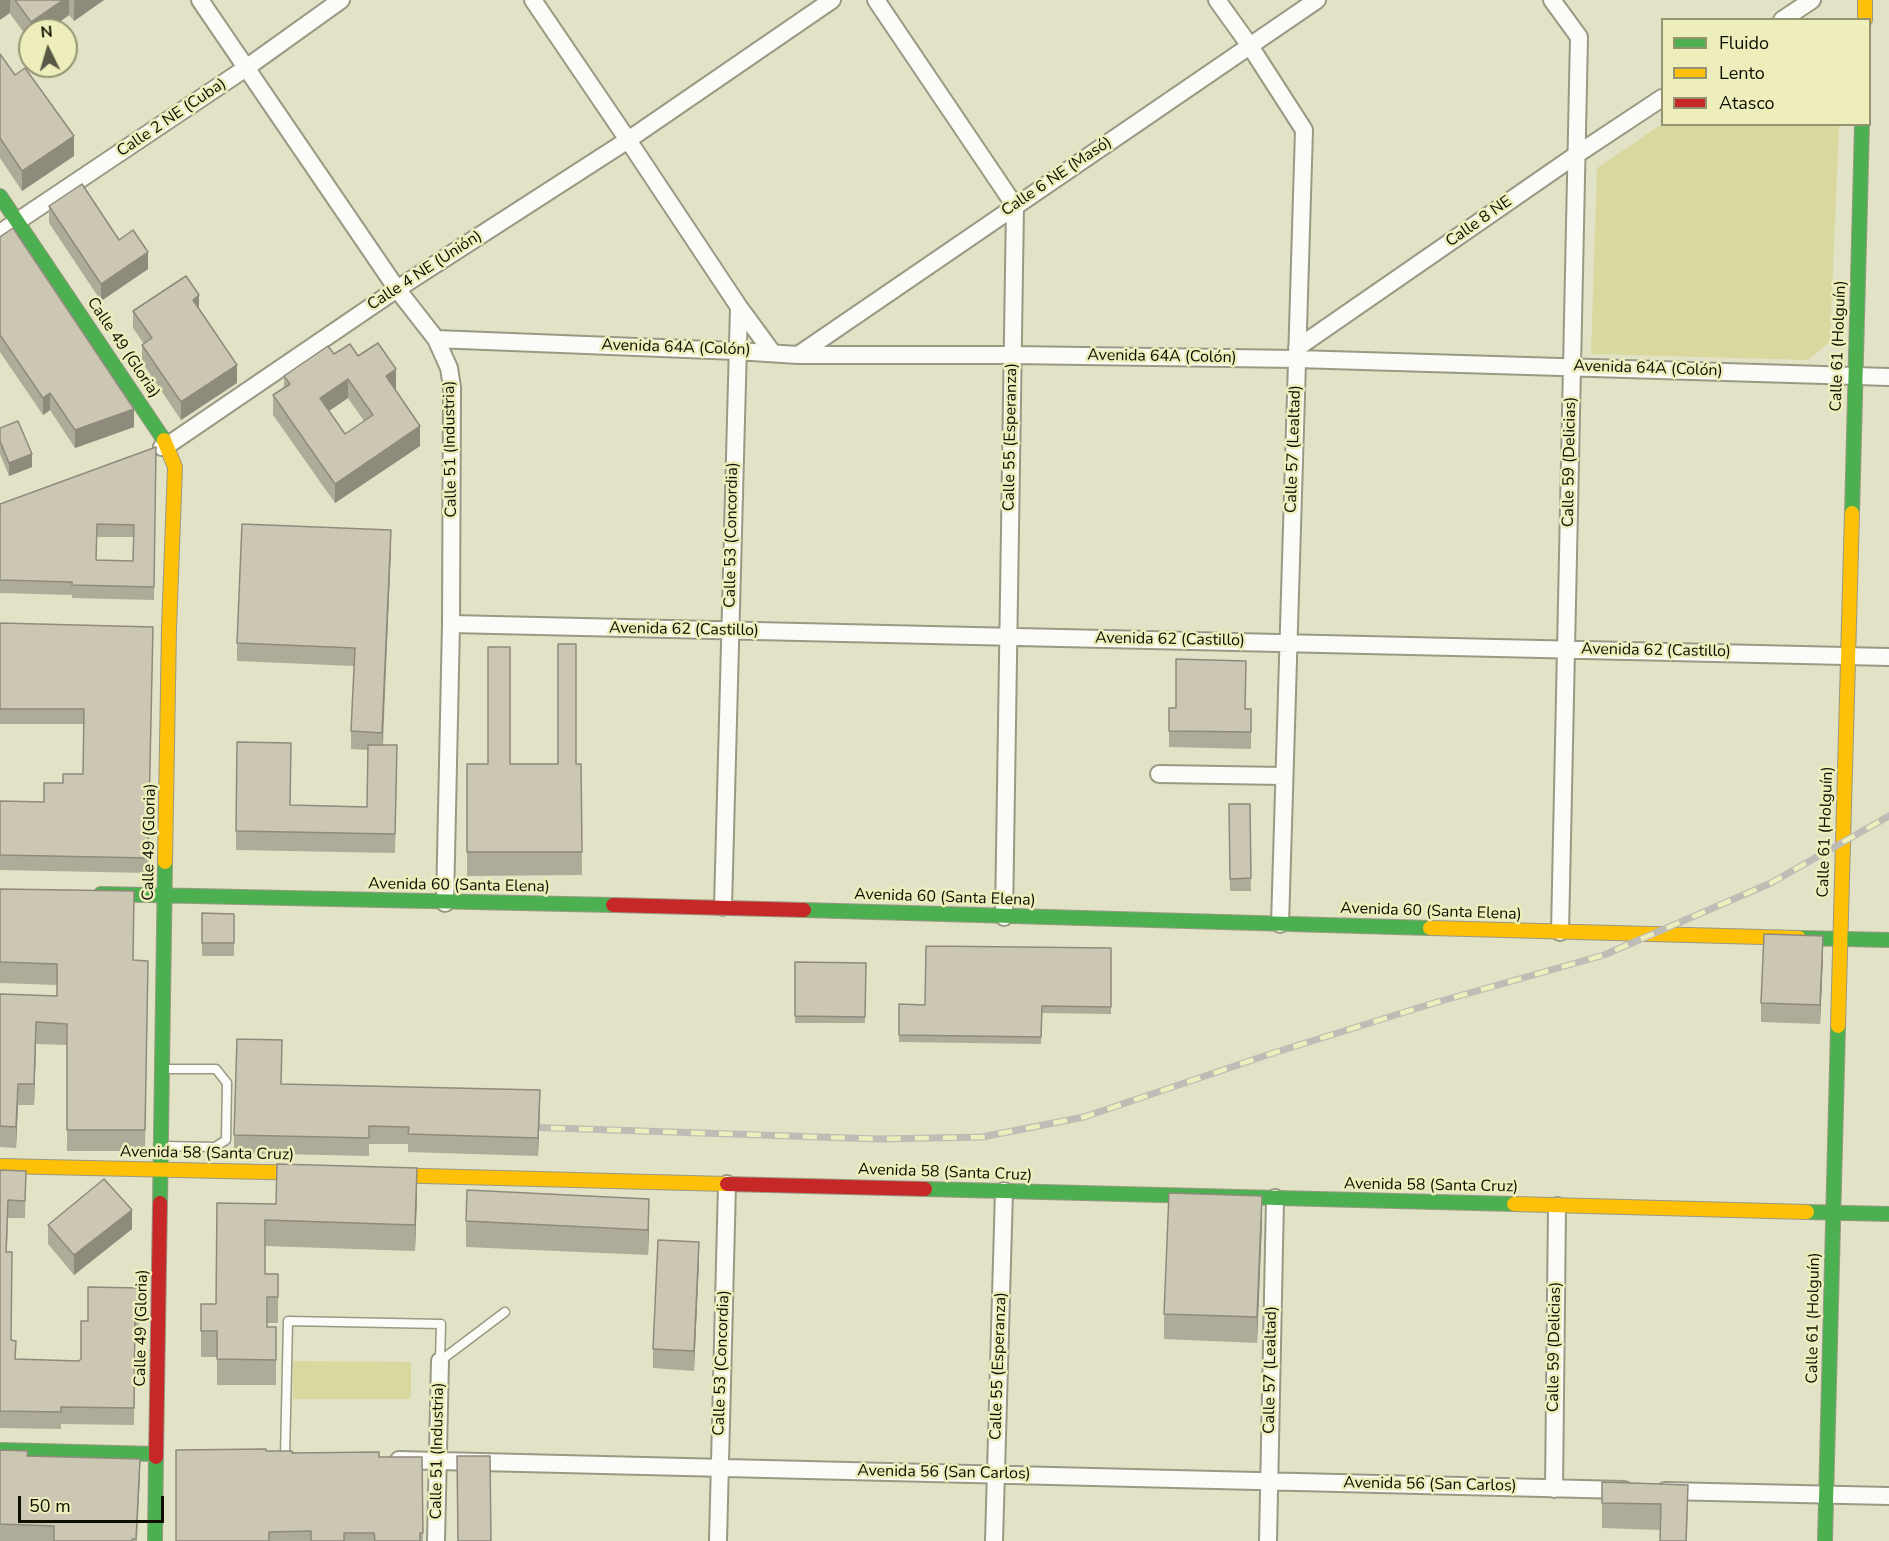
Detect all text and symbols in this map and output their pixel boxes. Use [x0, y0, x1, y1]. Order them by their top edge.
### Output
north arrow [18, 18, 78, 78]
legend [1661, 18, 1871, 126]
text: N [40, 21, 54, 44]
text: Fluido [1719, 31, 1769, 55]
text: Lento [1719, 61, 1765, 85]
street label: Calle 2 NE (Cuba) [114, 74, 230, 162]
text: Atasco [1719, 91, 1775, 115]
street label: Calle 6 NE (Masó) [998, 133, 1116, 221]
street label: Calle 8 NE [1442, 192, 1516, 252]
street label: Calle 4 NE (Unión) [364, 227, 486, 315]
street label: Calle 61 (Holguín) [1827, 280, 1851, 412]
street label: Calle 49 (Gloria) [82, 294, 164, 402]
street label: Avenida 64A (Colón) [601, 336, 751, 360]
street label: Avenida 64A (Colón) [1087, 346, 1237, 368]
street label: Avenida 64A (Colón) [1573, 357, 1723, 381]
street label: Calle 55 (Esperanza) [1000, 363, 1022, 511]
street label: Calle 51 (Industria) [440, 380, 462, 518]
street label: Calle 57 (Lealtad) [1282, 385, 1306, 513]
street label: Calle 59 (Delicias) [1559, 397, 1581, 527]
street label: Calle 53 (Concordia) [721, 462, 743, 608]
street label: Avenida 62 (Castillo) [609, 619, 759, 641]
street label: Avenida 62 (Castillo) [1095, 629, 1245, 651]
street label: Avenida 62 (Castillo) [1581, 640, 1731, 662]
street label: Calle 61 (Holguín) [1814, 766, 1838, 898]
street label: Calle 49 (Gloria) [139, 783, 161, 901]
street label: Avenida 60 (Santa Elena) [368, 875, 550, 897]
street label: Avenida 60 (Santa Elena) [854, 885, 1036, 911]
street label: Avenida 60 (Santa Elena) [1340, 899, 1522, 925]
street label: Avenida 58 (Santa Cruz) [120, 1143, 294, 1165]
street label: Avenida 58 (Santa Cruz) [857, 1160, 1033, 1186]
street label: Avenida 58 (Santa Cruz) [1344, 1175, 1518, 1197]
street label: Calle 61 (Holguín) [1803, 1252, 1825, 1384]
street label: Calle 49 (Gloria) [131, 1269, 153, 1387]
street label: Calle 59 (Delicias) [1544, 1282, 1566, 1412]
street label: Calle 53 (Concordia) [710, 1290, 734, 1436]
street label: Calle 55 (Esperanza) [987, 1292, 1011, 1440]
street label: Calle 57 (Lealtad) [1260, 1306, 1282, 1434]
street label: Calle 51 (Industria) [427, 1382, 449, 1520]
street label: Avenida 56 (San Carlos) [857, 1462, 1031, 1484]
street label: Avenida 56 (San Carlos) [1343, 1474, 1517, 1496]
scale bar [21, 1484, 166, 1522]
text: 50 m [29, 1494, 71, 1518]

